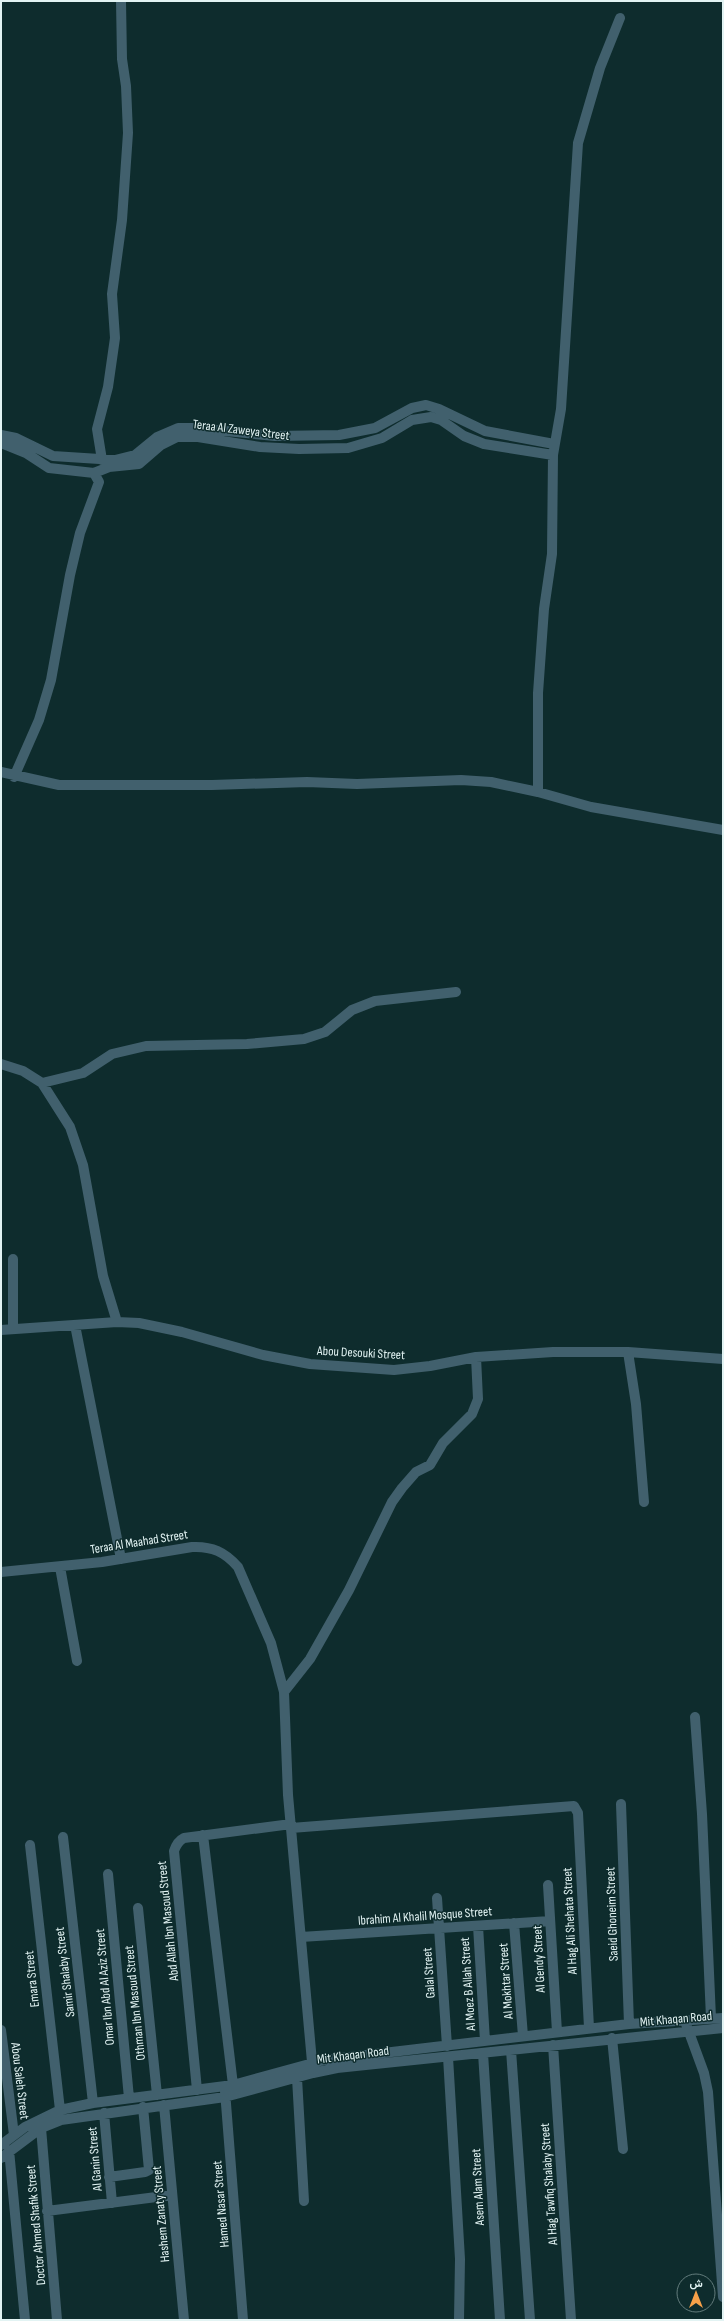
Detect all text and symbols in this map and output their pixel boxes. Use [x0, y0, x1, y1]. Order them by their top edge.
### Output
street label: Teraa Al Zaweya Street [192, 416, 290, 444]
street label: Abou Desouki Street [316, 1343, 405, 1363]
street label: Teraa Al Maahad Street [89, 1526, 189, 1558]
street label: Abd Allah Ibn Masoud Street [154, 1860, 182, 1983]
street label: Al Hag Ali Shehata Street [559, 1867, 581, 1976]
street label: Saeid Ghoneim Street [602, 1867, 622, 1961]
street label: Ibrahim Al Khalil Mosque Street [357, 1903, 493, 1929]
street label: Al Gendy Street [529, 1925, 549, 1994]
street label: Samir Shalaby Street [52, 1926, 78, 2018]
street label: Omar Ibn Abd Al Aziz Street [92, 1928, 118, 2046]
street label: Al Moez B Allah Street [457, 1937, 479, 2032]
street label: Al Mokhtar Street [495, 1942, 517, 2021]
street label: Othman Ibn Masoud Street [121, 1945, 149, 2061]
street label: Galal Street [419, 1947, 439, 1999]
street label: Emara Street [21, 1950, 43, 2008]
street label: Mit Khaqan Road [639, 2008, 713, 2030]
street label: Abou Saleh Street [7, 2041, 33, 2120]
street label: Mit Khaqan Road [316, 2043, 390, 2067]
street label: Al Hag Tawfiq Shalaby Street [537, 2122, 561, 2247]
street label: Al Ganin Street [84, 2126, 106, 2193]
street label: Asem Alam Street [468, 2148, 488, 2227]
street label: Hamed Nasar Street [209, 2160, 233, 2248]
street label: Doctor Ahmed Shafik Street [23, 2164, 49, 2286]
street label: Hashem Zanaty Street [149, 2165, 173, 2263]
north arrow [676, 2273, 716, 2313]
text: ش [689, 2277, 703, 2290]

